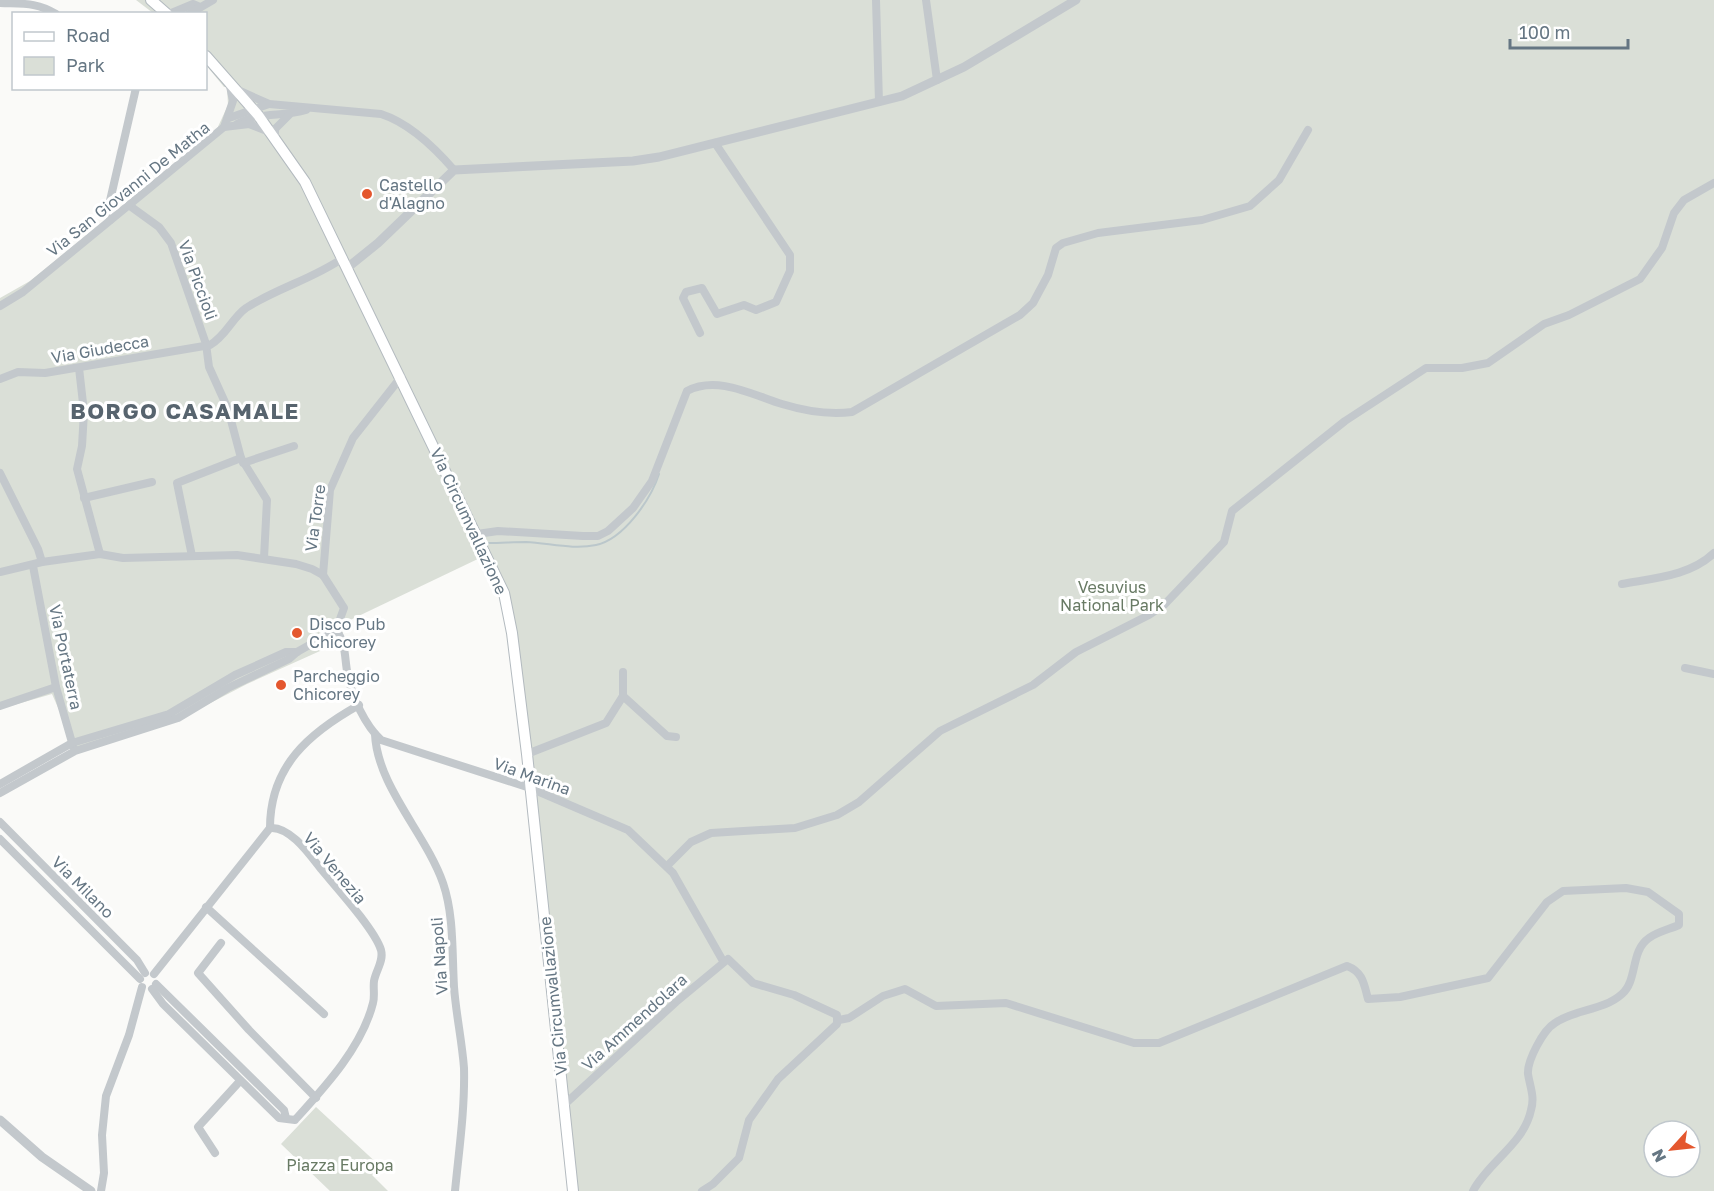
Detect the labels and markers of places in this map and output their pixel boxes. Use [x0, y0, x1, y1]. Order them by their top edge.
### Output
place label: Castello d'Alagno [379, 175, 445, 213]
marker: Castello d'Alagno [360, 187, 374, 201]
place label: Disco Pub Chicorey [309, 614, 385, 652]
marker: Disco Pub Chicorey [290, 626, 304, 640]
place label: Parcheggio Chicorey [293, 666, 380, 704]
marker: Parcheggio Chicorey [274, 678, 288, 692]

